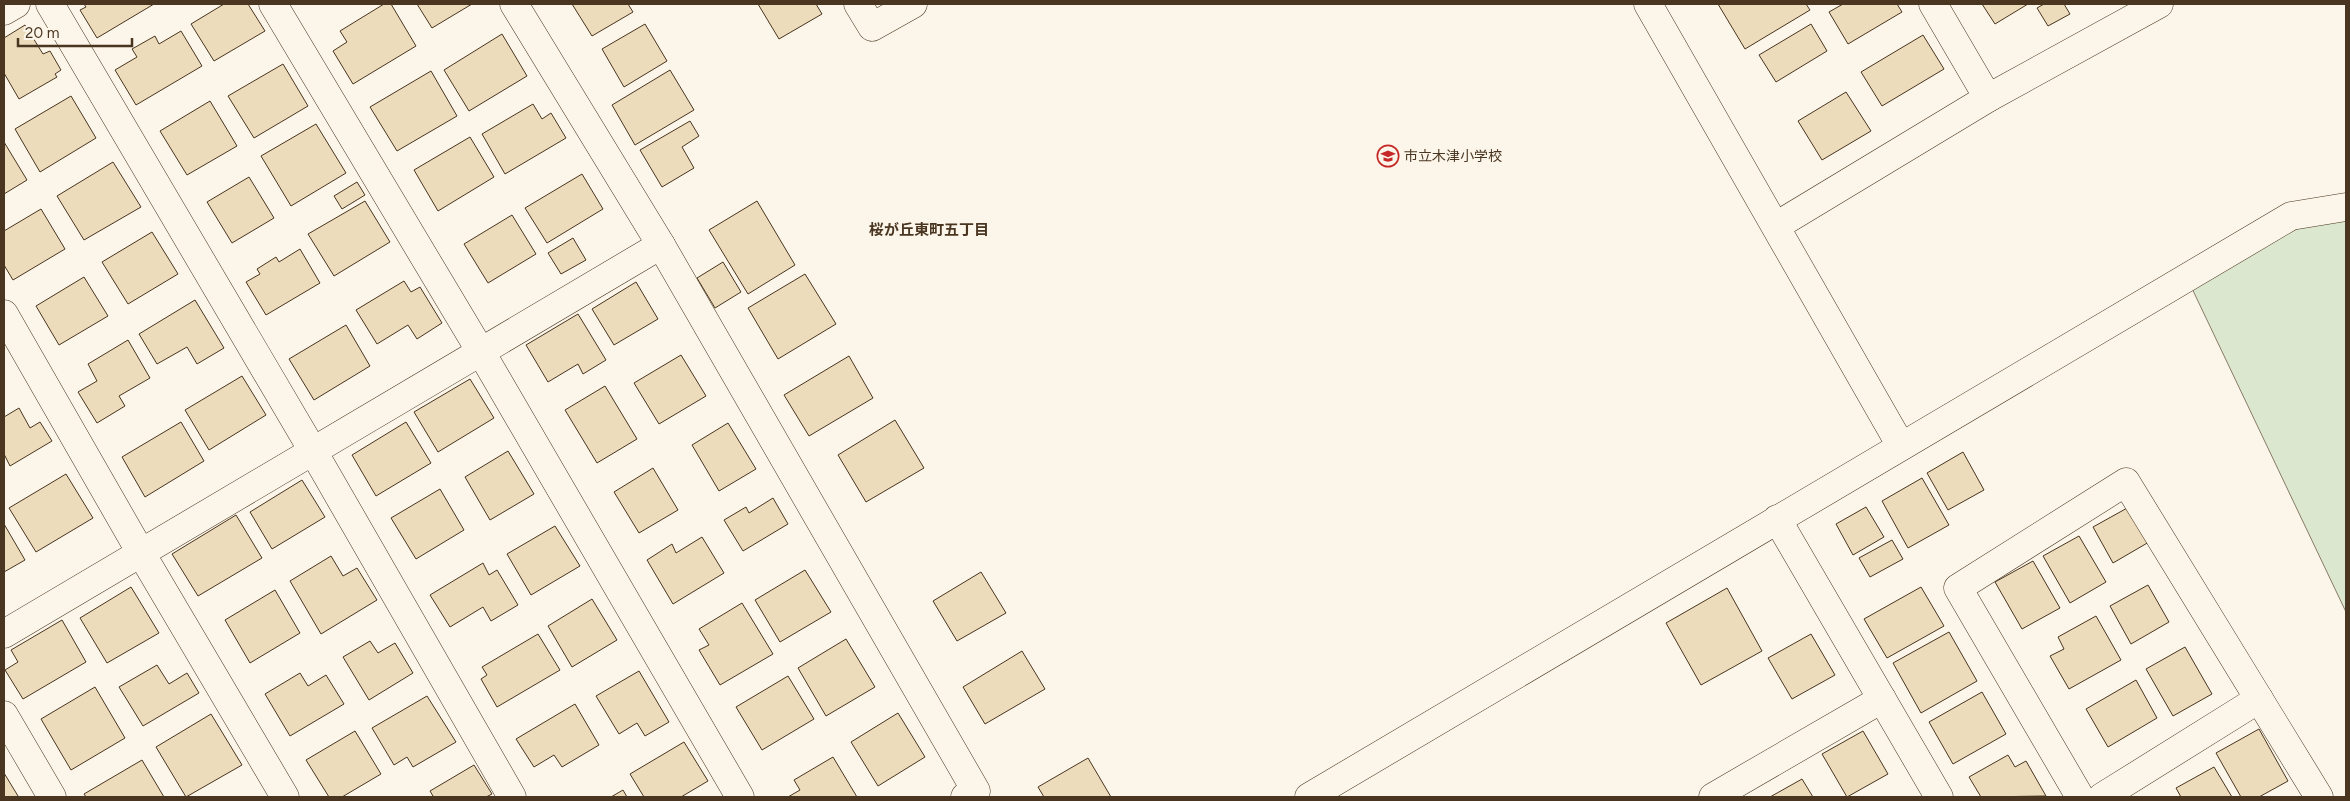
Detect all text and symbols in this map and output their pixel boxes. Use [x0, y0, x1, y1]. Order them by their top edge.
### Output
scale bar [18, 15, 131, 47]
text: 20 m [25, 24, 59, 42]
school or university icon: 市立木津小学校 [1376, 144, 1400, 168]
place label: 市立木津小学校 [1404, 148, 1502, 165]
district label: 桜が丘東町五丁目 [869, 221, 989, 239]

